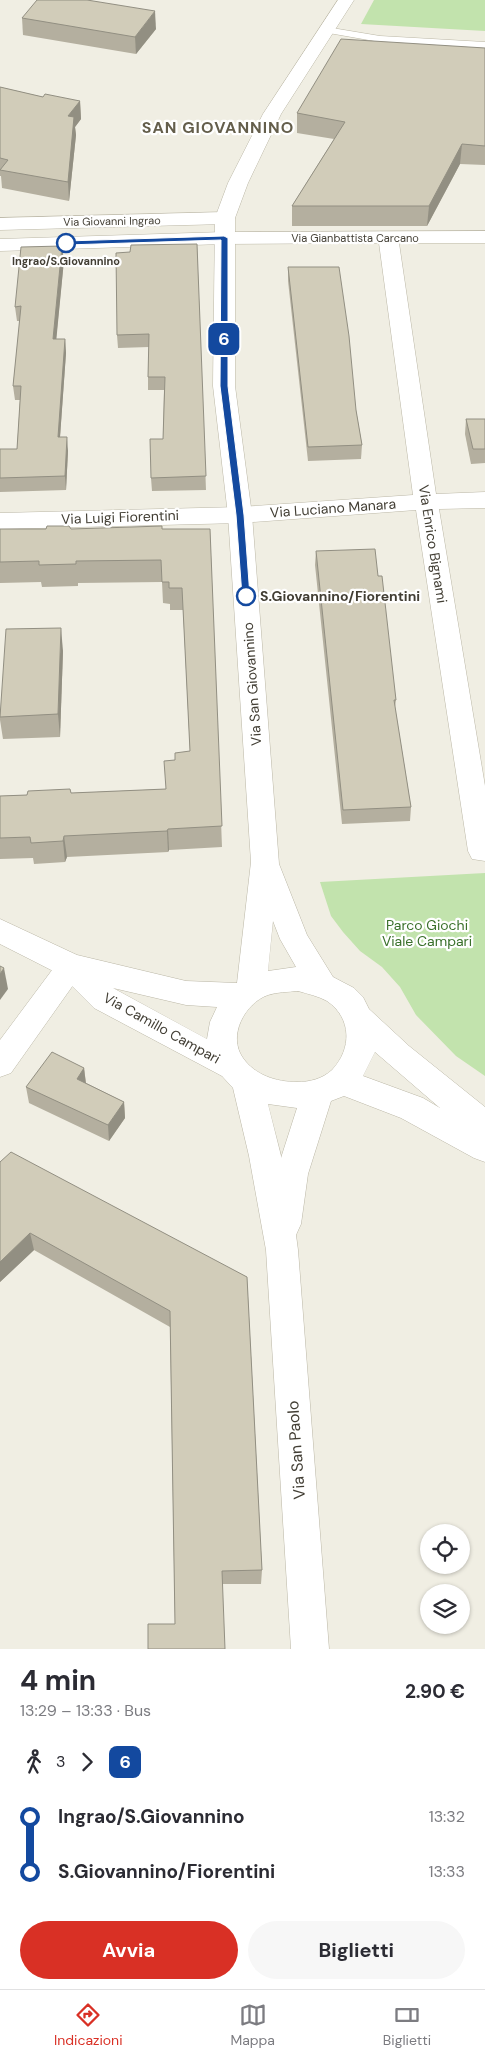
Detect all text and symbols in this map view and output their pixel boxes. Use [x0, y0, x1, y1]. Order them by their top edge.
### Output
district label: SAN GIOVANNINO [142, 117, 294, 138]
street label: Via Giovanni Ingrao [63, 213, 161, 229]
street label: Via Gianbattista Carcano [291, 231, 419, 245]
marker: Ingrao/S.Giovannino [56, 233, 76, 253]
place label: Ingrao/S.Giovannino [12, 254, 120, 268]
line badge: 6 [208, 323, 240, 355]
text: 6 [218, 327, 230, 351]
street label: Via Enrico Bignami [415, 483, 451, 605]
street label: Via Luciano Manara [269, 495, 397, 521]
street label: Via Luigi Fiorentini [61, 506, 179, 528]
marker: S.Giovannino/Fiorentini [236, 586, 256, 606]
place label: S.Giovannino/Fiorentini [260, 587, 420, 605]
street label: Via San Giovannino [239, 622, 265, 746]
park label: Parco Giochi Viale Campari [382, 916, 472, 950]
street label: Via Camillo Campari [100, 988, 224, 1068]
street label: Via San Paolo [282, 1400, 310, 1500]
map controls [420, 1524, 470, 1634]
button: locate [420, 1524, 470, 1574]
button: layers [420, 1584, 470, 1634]
text: 4 min [20, 1662, 96, 1699]
text: 2.90 € [405, 1679, 465, 1704]
text: 13:29 – 13:33 · Bus [20, 1700, 151, 1721]
icon: walk [20, 1748, 48, 1776]
icon: forward [73, 1748, 101, 1776]
text: 6 [119, 1750, 131, 1774]
text: 3 [56, 1751, 65, 1772]
text: Ingrao/S.Giovannino [58, 1804, 245, 1829]
text: 13:32 [429, 1806, 465, 1827]
text: S.Giovannino/Fiorentini [58, 1859, 275, 1884]
text: 13:33 [428, 1861, 465, 1882]
button: Avvia [20, 1921, 238, 1979]
button: Biglietti [248, 1921, 465, 1979]
tab: Indicazioni [54, 2001, 123, 2049]
tab: Mappa [230, 2001, 275, 2049]
tab: Biglietti [383, 2001, 431, 2049]

